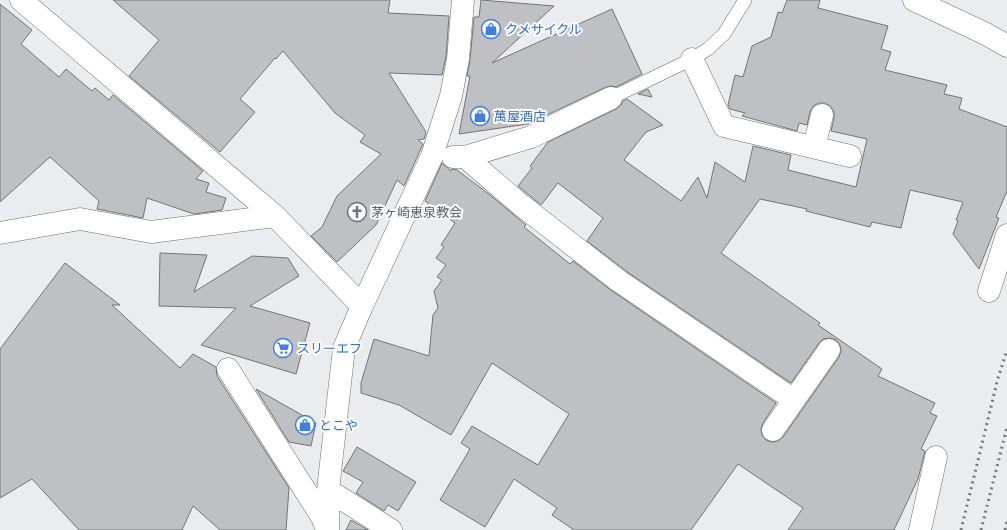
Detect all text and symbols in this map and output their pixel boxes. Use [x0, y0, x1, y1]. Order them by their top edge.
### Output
shop icon: クメサイクル [480, 18, 502, 40]
place label: クメサイクル [505, 21, 582, 37]
shop icon: 萬屋酒店 [469, 105, 491, 127]
place label: 萬屋酒店 [494, 108, 546, 124]
church icon: 茅ヶ崎恵泉教会 [346, 201, 368, 223]
place label: 茅ヶ崎恵泉教会 [371, 204, 462, 220]
supermarket icon: スリーエフ [272, 337, 294, 359]
place label: スリーエフ [297, 340, 362, 356]
shop icon: とこや [294, 414, 316, 436]
place label: とこや [319, 417, 358, 433]

